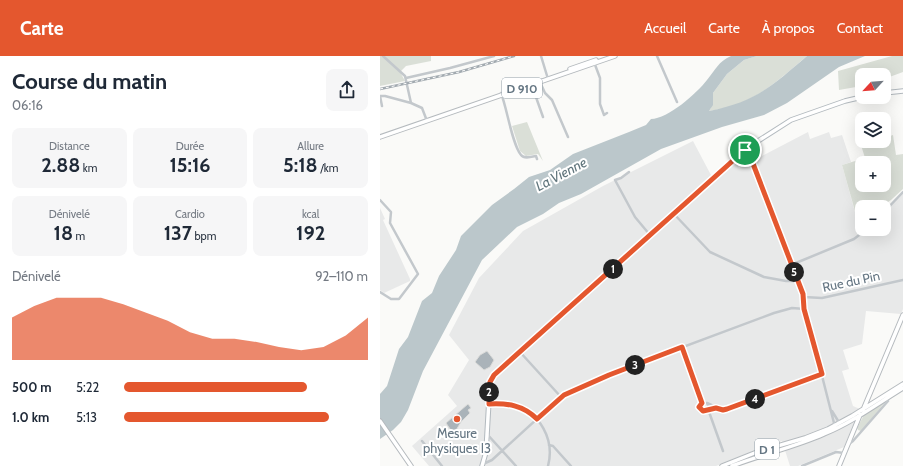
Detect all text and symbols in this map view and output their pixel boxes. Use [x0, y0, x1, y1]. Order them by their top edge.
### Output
text: Carte [20, 17, 64, 40]
text: Accueil [644, 19, 686, 37]
text: Carte [708, 19, 740, 37]
text: À propos [762, 19, 815, 37]
text: Contact [837, 19, 883, 37]
text: Course du matin [12, 68, 167, 95]
north arrow [855, 68, 891, 104]
map controls [855, 68, 891, 236]
button: share [326, 69, 368, 111]
road number: D 910 [502, 78, 542, 98]
text: 06:16 [12, 97, 43, 113]
button: layers [855, 112, 891, 148]
pin [728, 133, 762, 167]
text: Distance [49, 139, 90, 153]
text: Durée [176, 139, 204, 153]
text: Allure [297, 139, 324, 153]
icon: arrive [734, 139, 756, 161]
text: 2.88 [41, 153, 80, 177]
text: 15:16 [169, 153, 211, 177]
text: 5:18 [283, 153, 318, 177]
water label: La Vienne [532, 153, 590, 195]
button: + [855, 156, 891, 192]
text: km [80, 161, 97, 175]
text: /km [318, 161, 338, 175]
button: − [855, 200, 891, 236]
text: Dénivelé [49, 207, 90, 221]
text: Cardio [175, 207, 205, 221]
text: kcal [302, 207, 319, 221]
text: 18 [54, 221, 73, 245]
text: 137 [164, 221, 192, 245]
text: 192 [296, 221, 325, 245]
text: m [73, 229, 85, 243]
text: bpm [192, 229, 216, 243]
pin: 1 [603, 259, 623, 279]
text: 1 [611, 262, 615, 276]
pin: 5 [784, 262, 804, 282]
text: 5 [791, 265, 797, 279]
street label: Rue du Pin [821, 267, 881, 295]
text: Dénivelé [12, 268, 61, 284]
text: 92–110 m [315, 268, 368, 284]
pin: 3 [625, 355, 645, 375]
text: 3 [632, 358, 638, 372]
text: 500 m [12, 379, 52, 395]
text: 5:22 [76, 379, 99, 395]
pin: 2 [479, 382, 499, 402]
text: 2 [486, 385, 492, 399]
pin: 4 [745, 389, 765, 409]
text: 4 [752, 392, 758, 406]
text: 1.0 km [12, 409, 49, 425]
text: 5:13 [76, 409, 97, 425]
marker: Mesure physiques I3 [452, 414, 462, 424]
place label: Mesure physiques I3 [423, 425, 491, 456]
road number: D 1 [755, 439, 779, 459]

